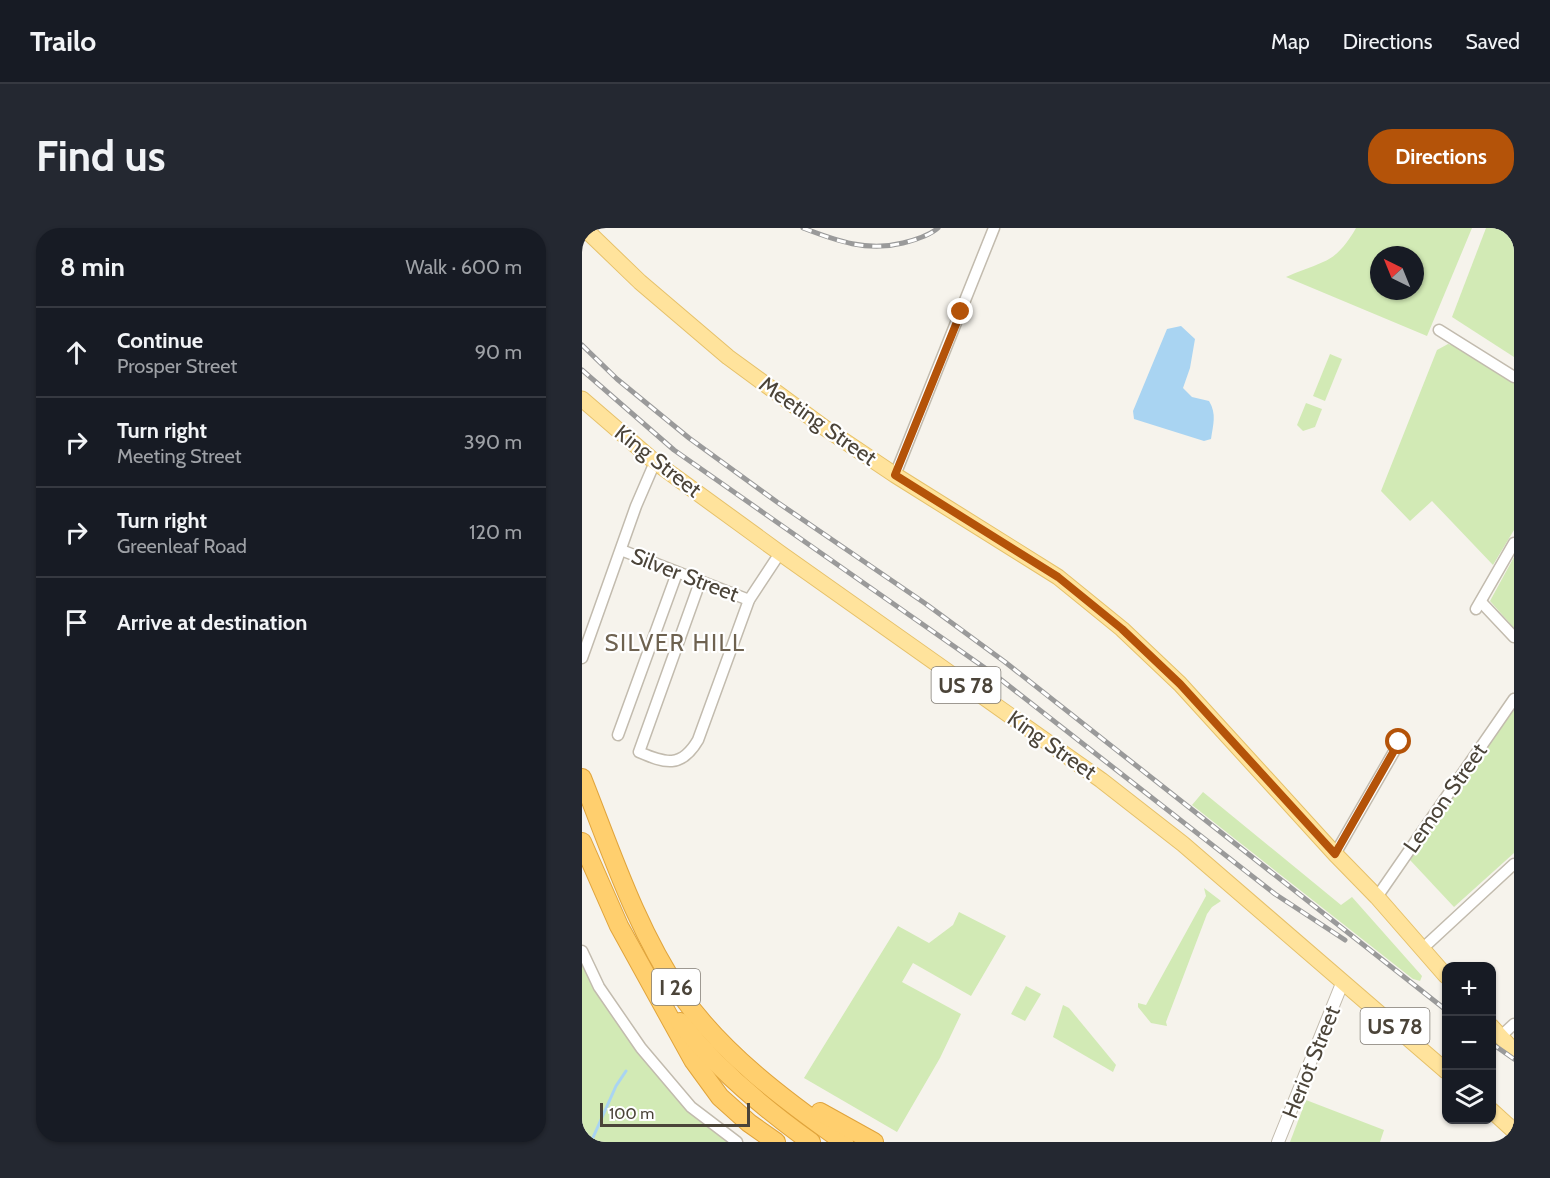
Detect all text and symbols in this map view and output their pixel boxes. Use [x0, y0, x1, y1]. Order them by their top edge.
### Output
text: Trailo [30, 24, 96, 58]
text: Map [1271, 29, 1310, 54]
text: Directions [1343, 29, 1432, 54]
text: Saved [1465, 29, 1520, 54]
button: Directions [1368, 129, 1514, 184]
text: Find us [36, 130, 165, 182]
north arrow [1370, 246, 1424, 300]
text: 8 min [60, 251, 125, 283]
text: Walk · 600 m [406, 255, 522, 279]
route end [947, 298, 973, 324]
text: Continue [117, 327, 203, 354]
icon: ahead [60, 336, 93, 369]
text: 90 m [475, 340, 522, 364]
text: Prosper Street [117, 354, 237, 378]
street label: Meeting Street [754, 371, 882, 472]
text: Turn right [117, 417, 207, 444]
street label: King Street [609, 419, 707, 504]
icon: right [60, 426, 93, 459]
text: 390 m [464, 430, 522, 454]
text: Meeting Street [117, 444, 242, 468]
text: Turn right [117, 507, 207, 534]
icon: right [60, 516, 93, 549]
text: 120 m [469, 520, 522, 544]
text: Greenleaf Road [117, 534, 247, 558]
street label: Silver Street [628, 542, 743, 608]
icon: arrive [60, 606, 93, 639]
text: Arrive at destination [117, 609, 307, 636]
district label: SILVER HILL [604, 628, 746, 657]
road number: US 78 [932, 667, 1000, 703]
street label: King Street [1002, 705, 1102, 786]
route start [1385, 728, 1411, 754]
street label: Lemon Street [1397, 738, 1493, 858]
map controls [1442, 962, 1496, 1124]
button: + [1442, 962, 1496, 1016]
road number: I 26 [652, 969, 700, 1005]
street label: Heriot Street [1276, 1001, 1346, 1122]
road number: US 78 [1360, 1008, 1430, 1044]
button: − [1442, 1016, 1496, 1070]
button: layers [1442, 1070, 1496, 1124]
scale bar [600, 1100, 750, 1128]
text: 100 m [609, 1104, 654, 1123]

